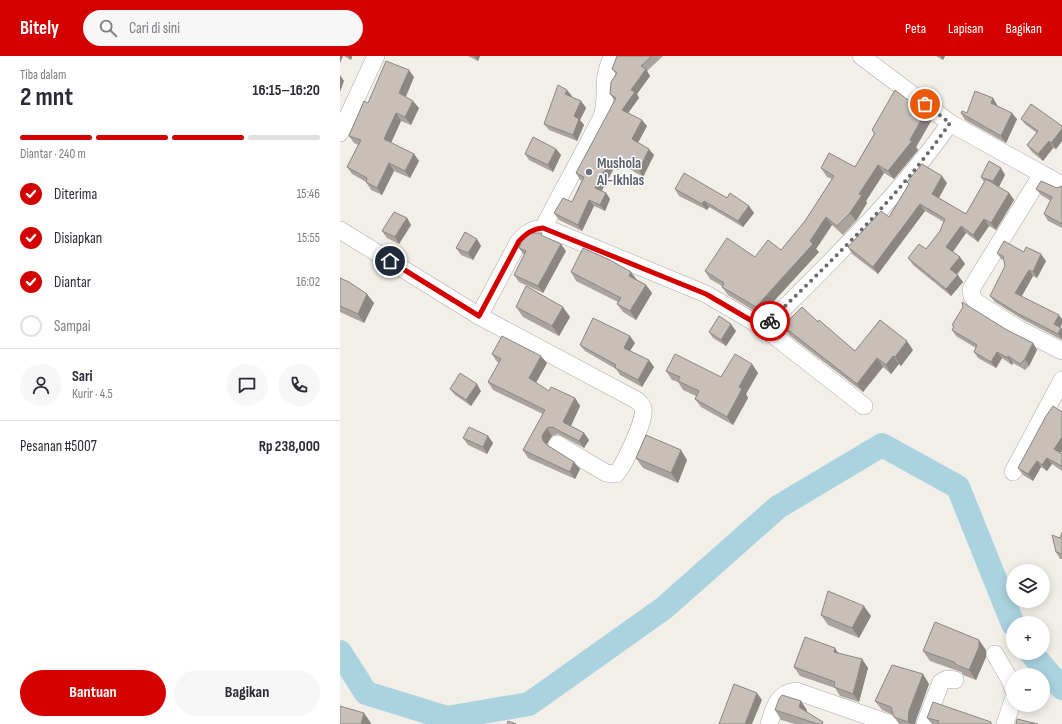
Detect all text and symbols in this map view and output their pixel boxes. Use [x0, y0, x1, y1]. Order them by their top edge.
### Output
search box [83, 10, 363, 46]
text: Bitely [20, 17, 59, 40]
icon: search [97, 17, 119, 39]
text: Cari di sini [129, 19, 180, 38]
text: Peta [905, 20, 926, 37]
text: Lapisan [948, 20, 983, 37]
text: Bagikan [1005, 20, 1042, 37]
text: Tiba dalam [20, 67, 66, 83]
text: 16:15–16:20 [253, 81, 320, 100]
text: 2 mnt [20, 82, 73, 113]
pin [908, 87, 942, 121]
icon: bag [914, 93, 936, 115]
text: Diantar · 240 m [20, 146, 86, 162]
place label: Mushola Al-Ikhlas [596, 154, 645, 190]
marker: Mushola Al-Ikhlas [584, 167, 594, 177]
icon: check [20, 183, 42, 205]
text: Diterima [54, 185, 97, 204]
text: 15:46 [297, 186, 320, 202]
icon: check [20, 227, 42, 249]
text: Disiapkan [54, 229, 102, 248]
text: 15:55 [297, 230, 320, 246]
pin [373, 244, 407, 278]
icon: home [379, 250, 401, 272]
icon: check [20, 271, 42, 293]
text: Diantar [54, 273, 91, 292]
text: 16:02 [296, 274, 320, 290]
courier [750, 301, 790, 341]
icon: bike [759, 310, 781, 332]
text: Sampai [54, 317, 91, 336]
button: person [20, 364, 62, 406]
button: chat [226, 364, 268, 406]
button: phone [278, 364, 320, 406]
text: Sari [72, 367, 93, 386]
text: Kurir · 4.5 [72, 386, 113, 402]
text: Pesanan #5007 [20, 437, 97, 456]
text: Rp 238,000 [259, 437, 320, 456]
map controls [1006, 564, 1050, 712]
button: layers [1006, 564, 1050, 608]
button: + [1006, 616, 1050, 660]
button: − [1006, 668, 1050, 712]
button: Bantuan [20, 670, 166, 716]
button: Bagikan [174, 670, 320, 716]

